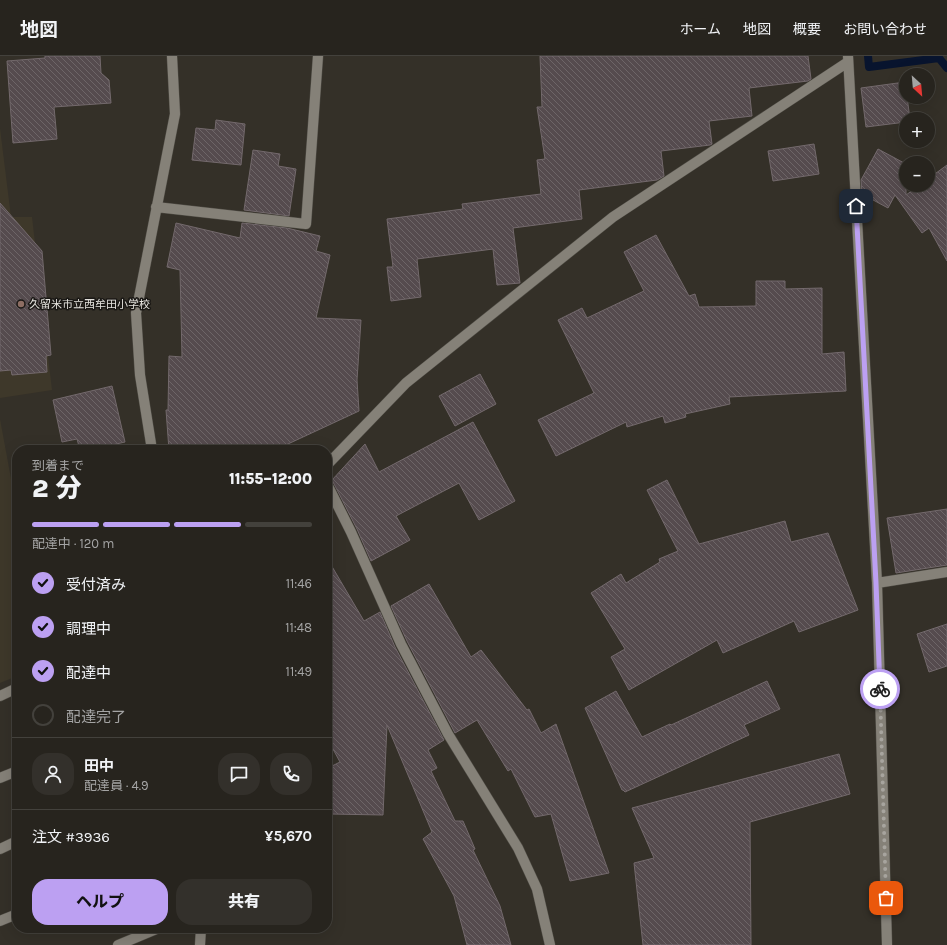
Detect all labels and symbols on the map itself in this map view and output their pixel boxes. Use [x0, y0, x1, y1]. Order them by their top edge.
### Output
north arrow [899, 68, 935, 104]
pin [839, 189, 873, 223]
place label: 久留米市立西牟田小学校 [29, 298, 150, 311]
marker: 久留米市立西牟田小学校 [16, 299, 26, 309]
courier [860, 669, 900, 709]
pin [869, 881, 903, 915]

